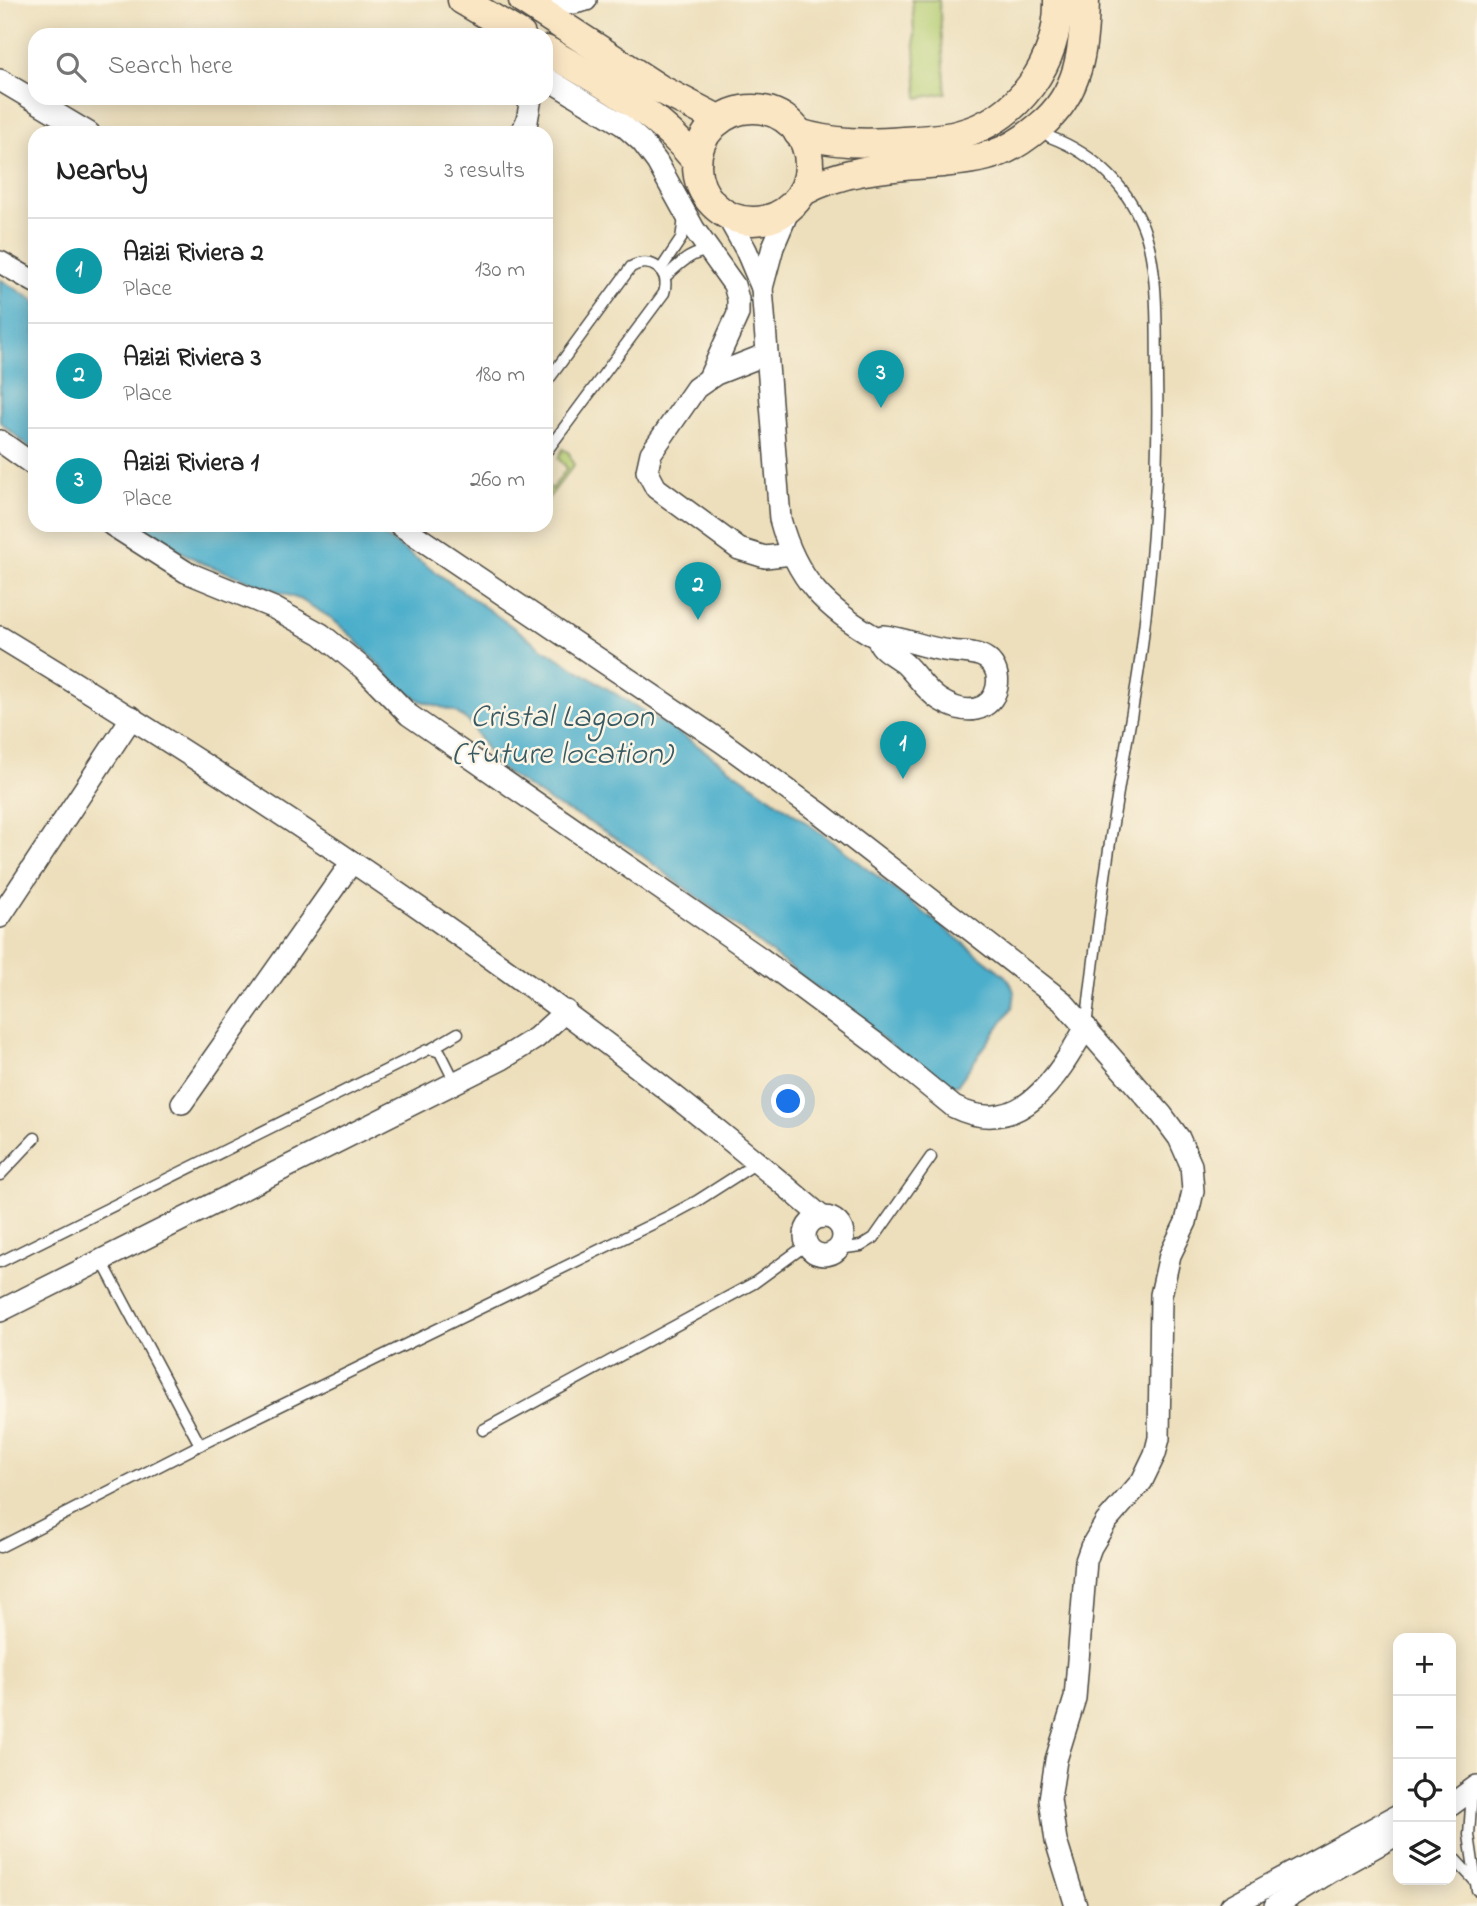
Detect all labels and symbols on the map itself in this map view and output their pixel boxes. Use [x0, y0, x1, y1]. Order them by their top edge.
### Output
pin: 3 [858, 350, 904, 408]
pin: 2 [675, 562, 721, 620]
water label: Cristal Lagoon (future location) [452, 695, 674, 779]
pin: 1 [880, 721, 926, 779]
your location [771, 1084, 805, 1118]

